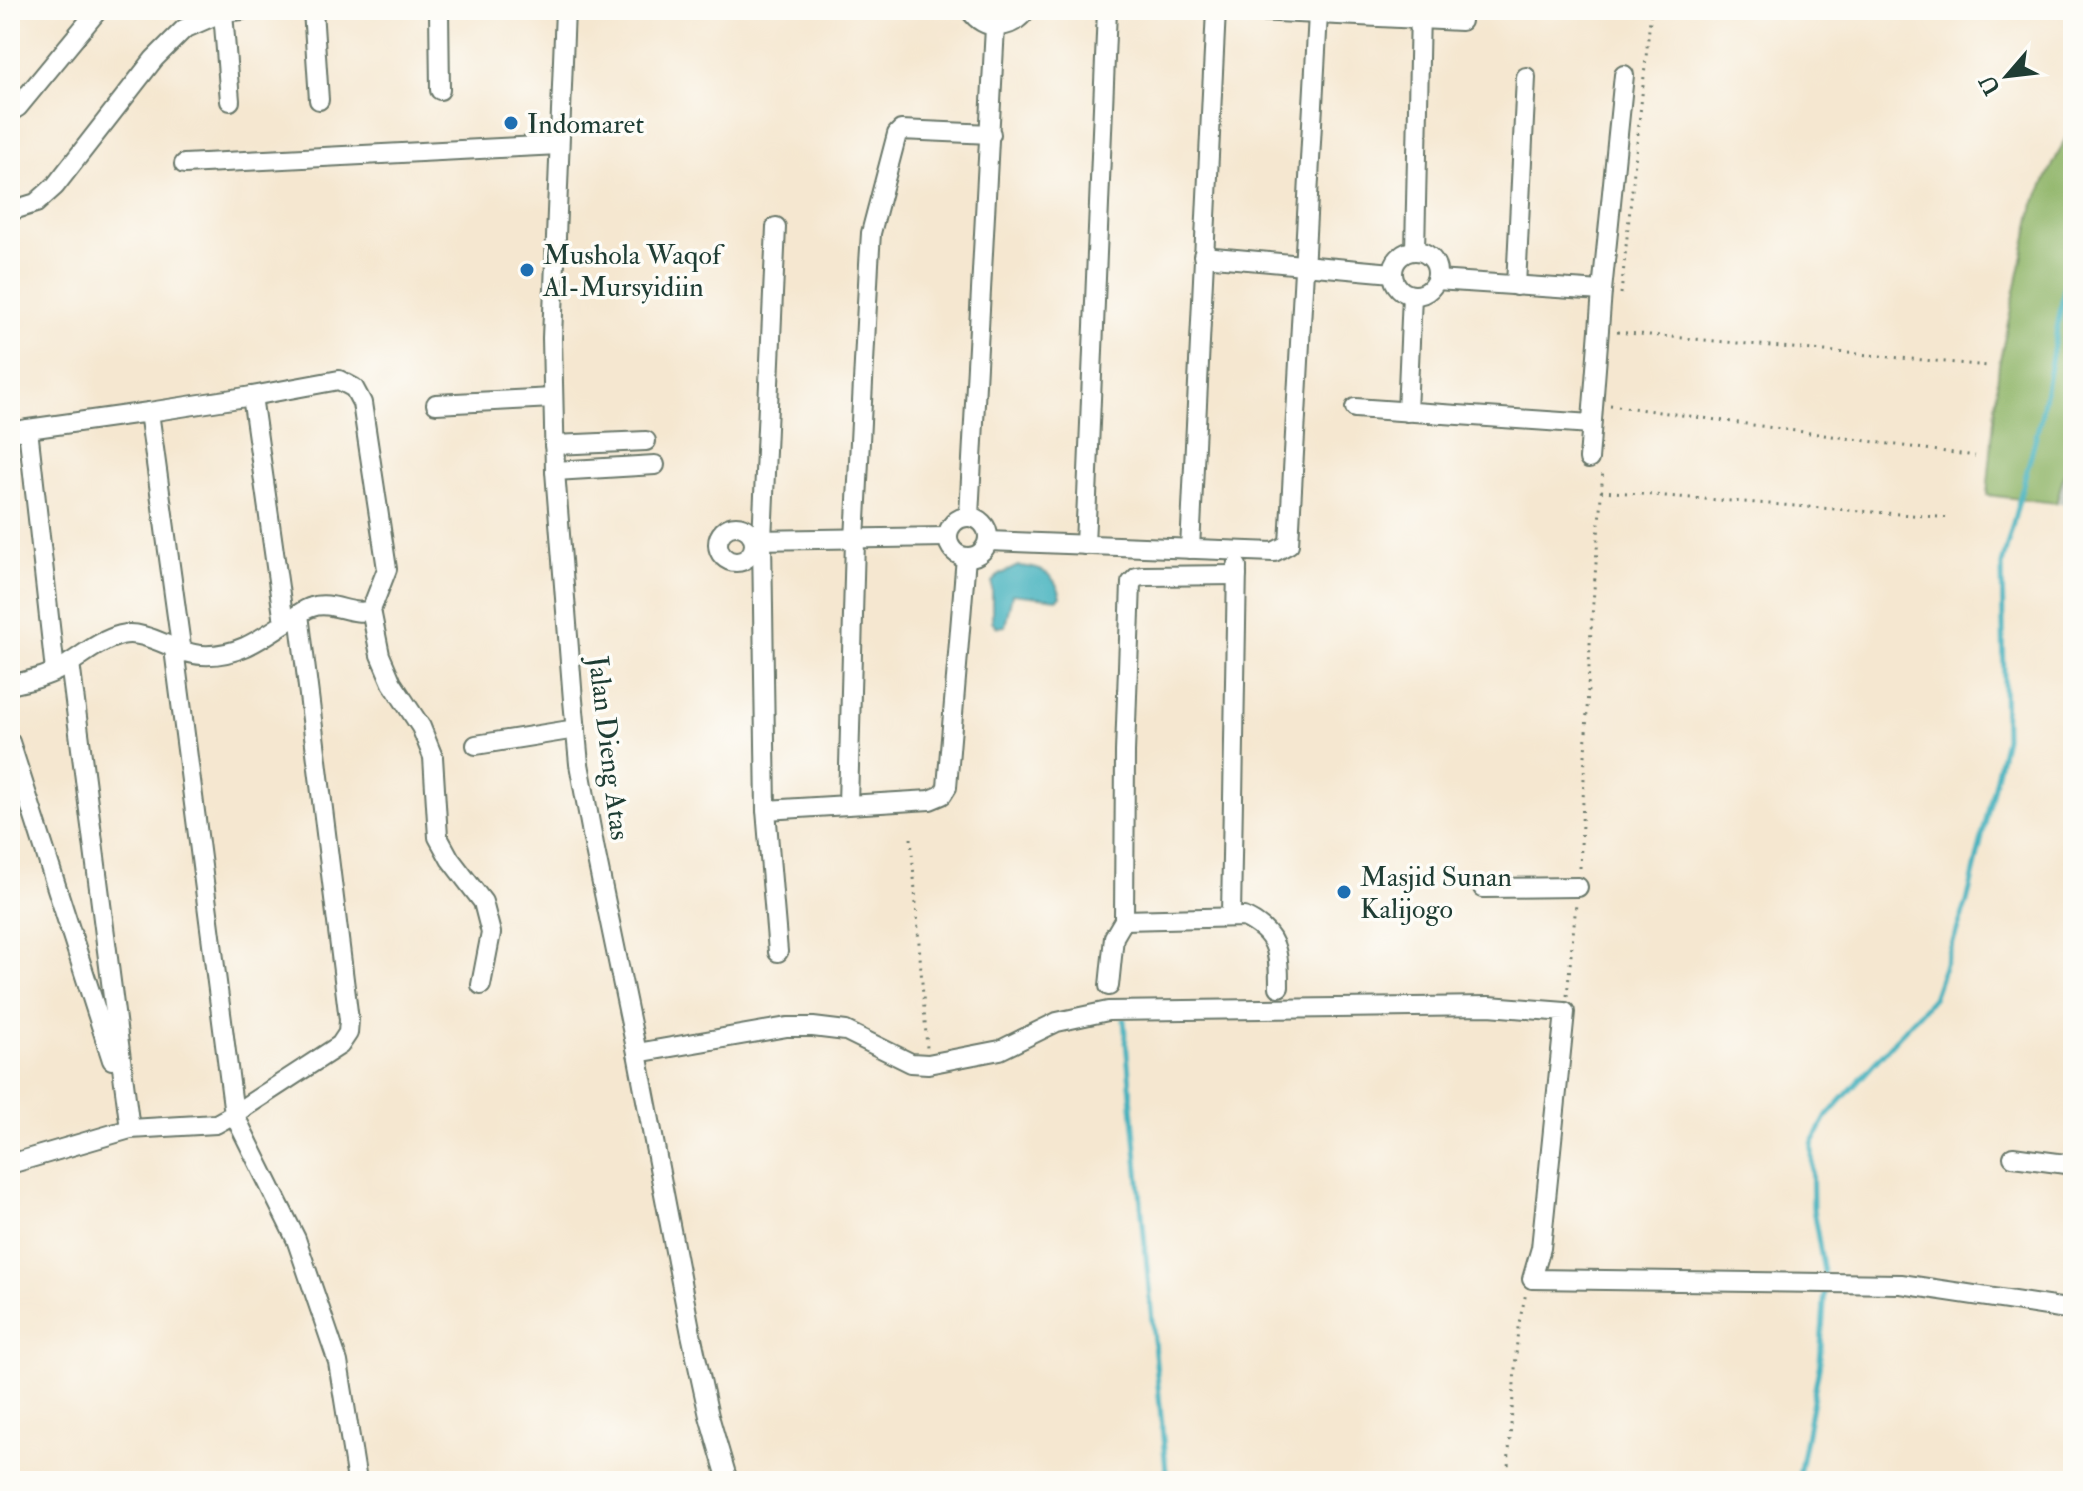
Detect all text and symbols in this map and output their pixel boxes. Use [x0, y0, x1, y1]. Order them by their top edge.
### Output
north arrow [1967, 36, 2047, 116]
text: U [1973, 70, 2007, 100]
place label: Indomaret [527, 107, 644, 142]
marker: Indomaret [502, 114, 520, 132]
place label: Mushola Waqof Al-Mursyidiin [542, 238, 725, 305]
marker: Mushola Waqof Al-Mursyidiin [518, 261, 536, 279]
street label: Jalan Dieng Atas [580, 653, 637, 842]
place label: Masjid Sunan Kalijogo [1360, 860, 1512, 927]
marker: Masjid Sunan Kalijogo [1335, 883, 1353, 901]

